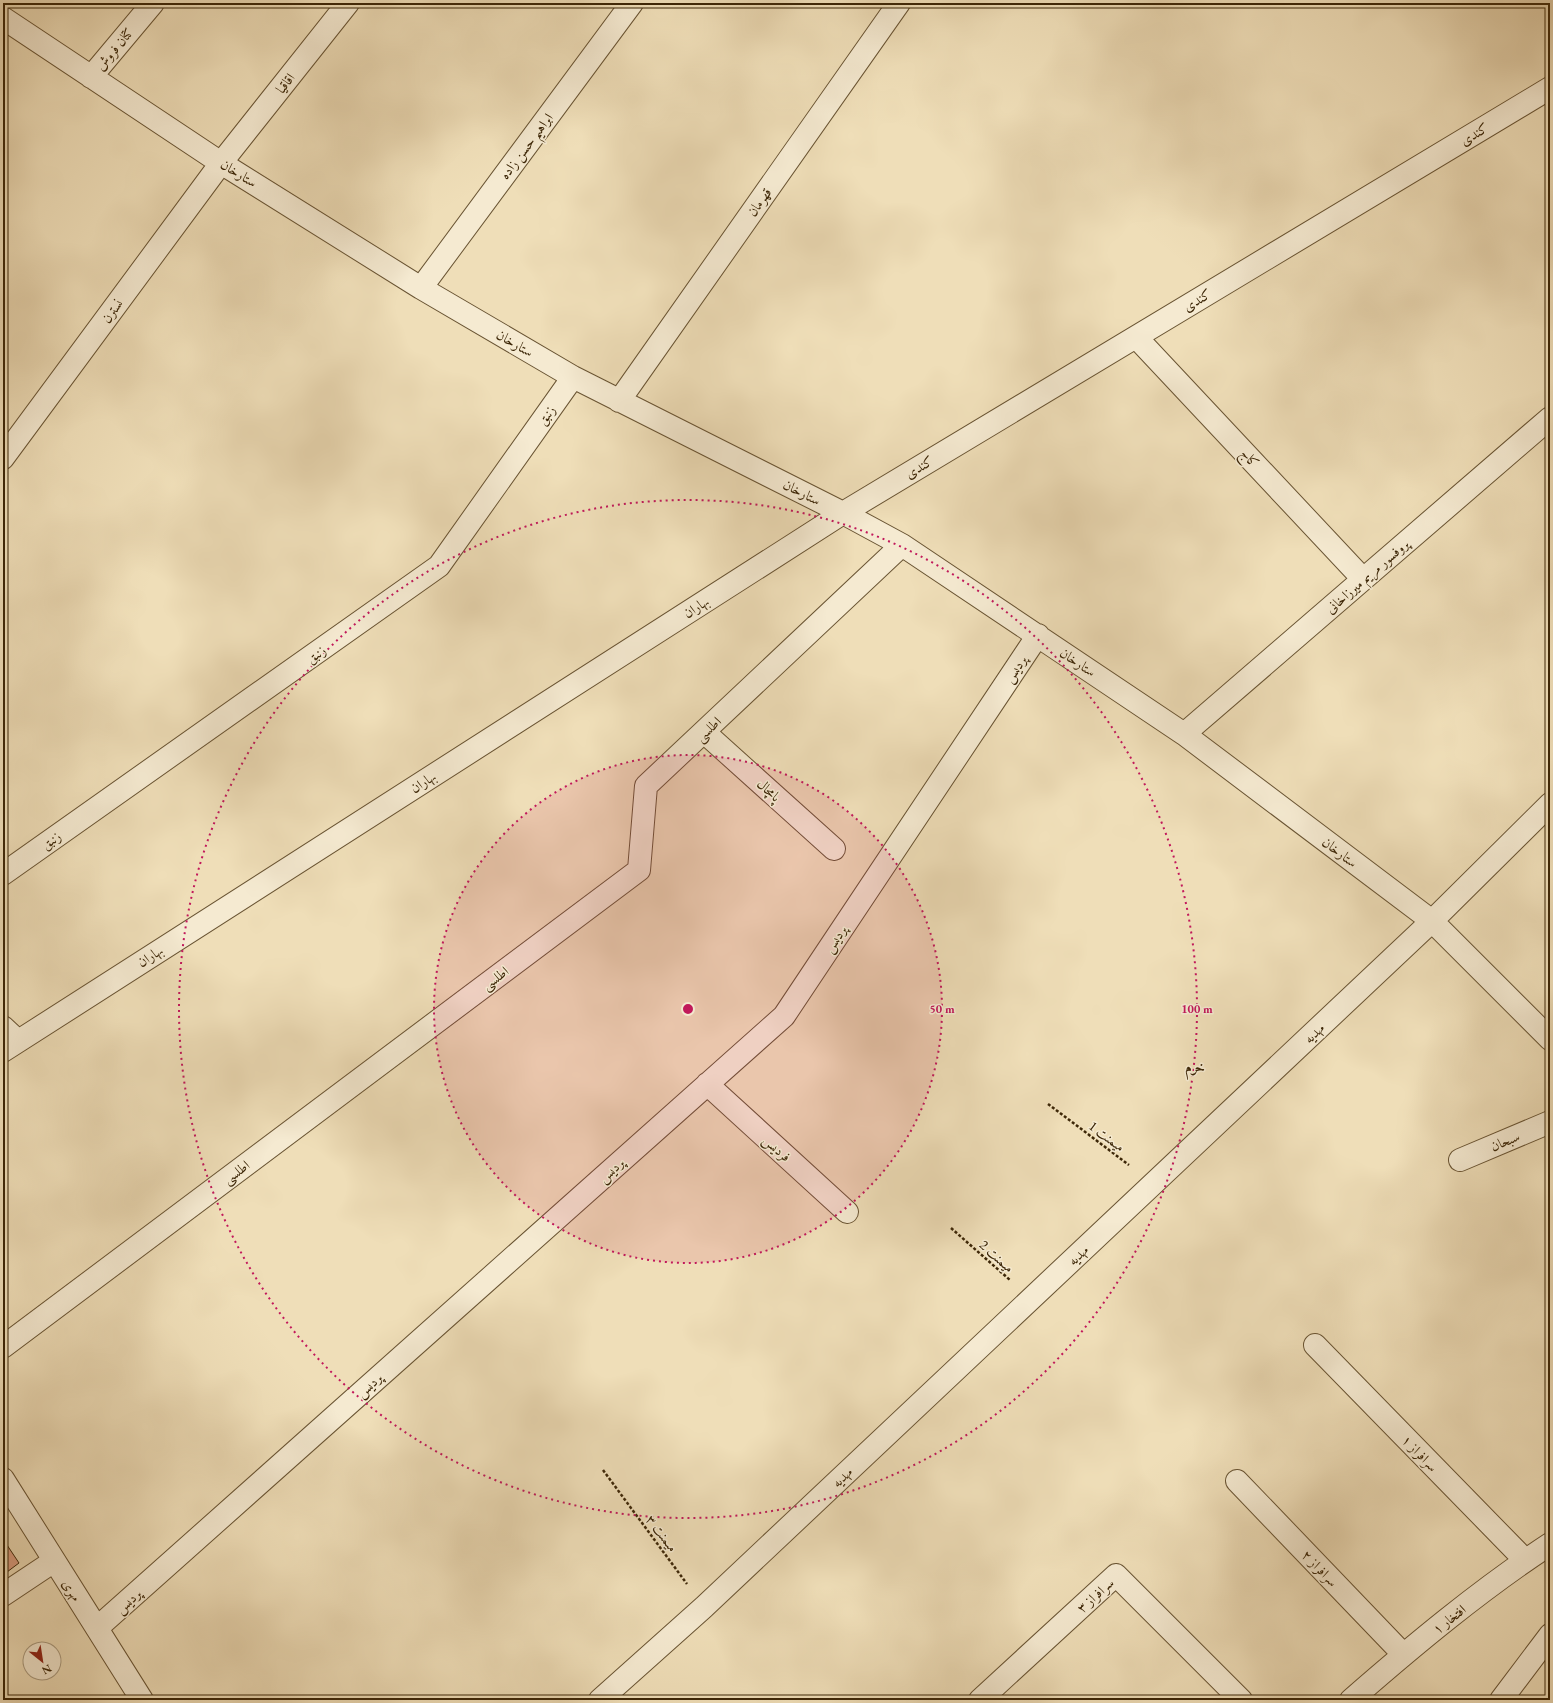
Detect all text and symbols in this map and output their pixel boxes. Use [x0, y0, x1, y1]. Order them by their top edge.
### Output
street label: کتان فروش [91, 24, 137, 74]
street label: اقاقیا [271, 69, 299, 97]
street label: ابراهیم حسن زاده [495, 109, 561, 186]
street label: کندی [1457, 119, 1491, 149]
street label: ستارخان [217, 155, 261, 191]
street label: قهرمان [743, 184, 775, 220]
street label: کندی [1180, 285, 1214, 315]
street label: نسترن [97, 295, 127, 327]
street label: ستارخان [493, 325, 537, 361]
street label: زنبق [533, 402, 559, 428]
street label: کاج [1234, 445, 1263, 474]
street label: کندی [902, 452, 936, 482]
street label: ستارخان [780, 475, 824, 509]
street label: پروفسور مریم میرزاخانی [1321, 534, 1416, 620]
street label: بهاران [680, 592, 713, 623]
street label: زنبق [303, 641, 329, 667]
street label: ستارخان [1056, 643, 1100, 681]
street label: پردیس [999, 650, 1032, 687]
street label: اطلسی [691, 712, 726, 746]
street label: بهاران [407, 767, 440, 798]
street label: پامچال [752, 775, 786, 808]
street label: زنبق [38, 827, 64, 853]
street label: ستارخان [1319, 833, 1361, 871]
street label: پردیس [819, 920, 852, 957]
street label: بهاران [134, 941, 167, 972]
street label: اطلسی [478, 962, 513, 995]
text: 50 m [929, 1001, 955, 1017]
text: 100 m [1181, 1001, 1213, 1017]
centre of rings [681, 1002, 695, 1016]
street label: مهدیه [1300, 1019, 1329, 1048]
district label: خرم [1185, 1057, 1205, 1080]
street label: میمنت 1 [1085, 1117, 1129, 1155]
street label: سبحان [1488, 1127, 1522, 1155]
street label: فردیس [759, 1131, 795, 1166]
street label: پردیس [594, 1152, 630, 1187]
street label: اطلسی [219, 1156, 254, 1189]
street label: میمنت 2 [976, 1236, 1018, 1276]
street label: مهدیه [1064, 1241, 1093, 1270]
street label: پردیس [352, 1367, 388, 1402]
street label: سرافراز ۱ [1397, 1431, 1442, 1476]
street label: مهدیه [828, 1463, 857, 1492]
street label: میمنت ۳ [642, 1511, 682, 1555]
street label: سرافراز ۲ [1297, 1546, 1342, 1591]
street label: سرافراز ۳ [1073, 1573, 1118, 1617]
street label: مهری [57, 1576, 86, 1605]
street label: پردیس [111, 1583, 147, 1618]
street label: افتخار ۱ [1429, 1600, 1469, 1638]
north arrow [22, 1641, 62, 1681]
text: N [40, 1661, 54, 1678]

